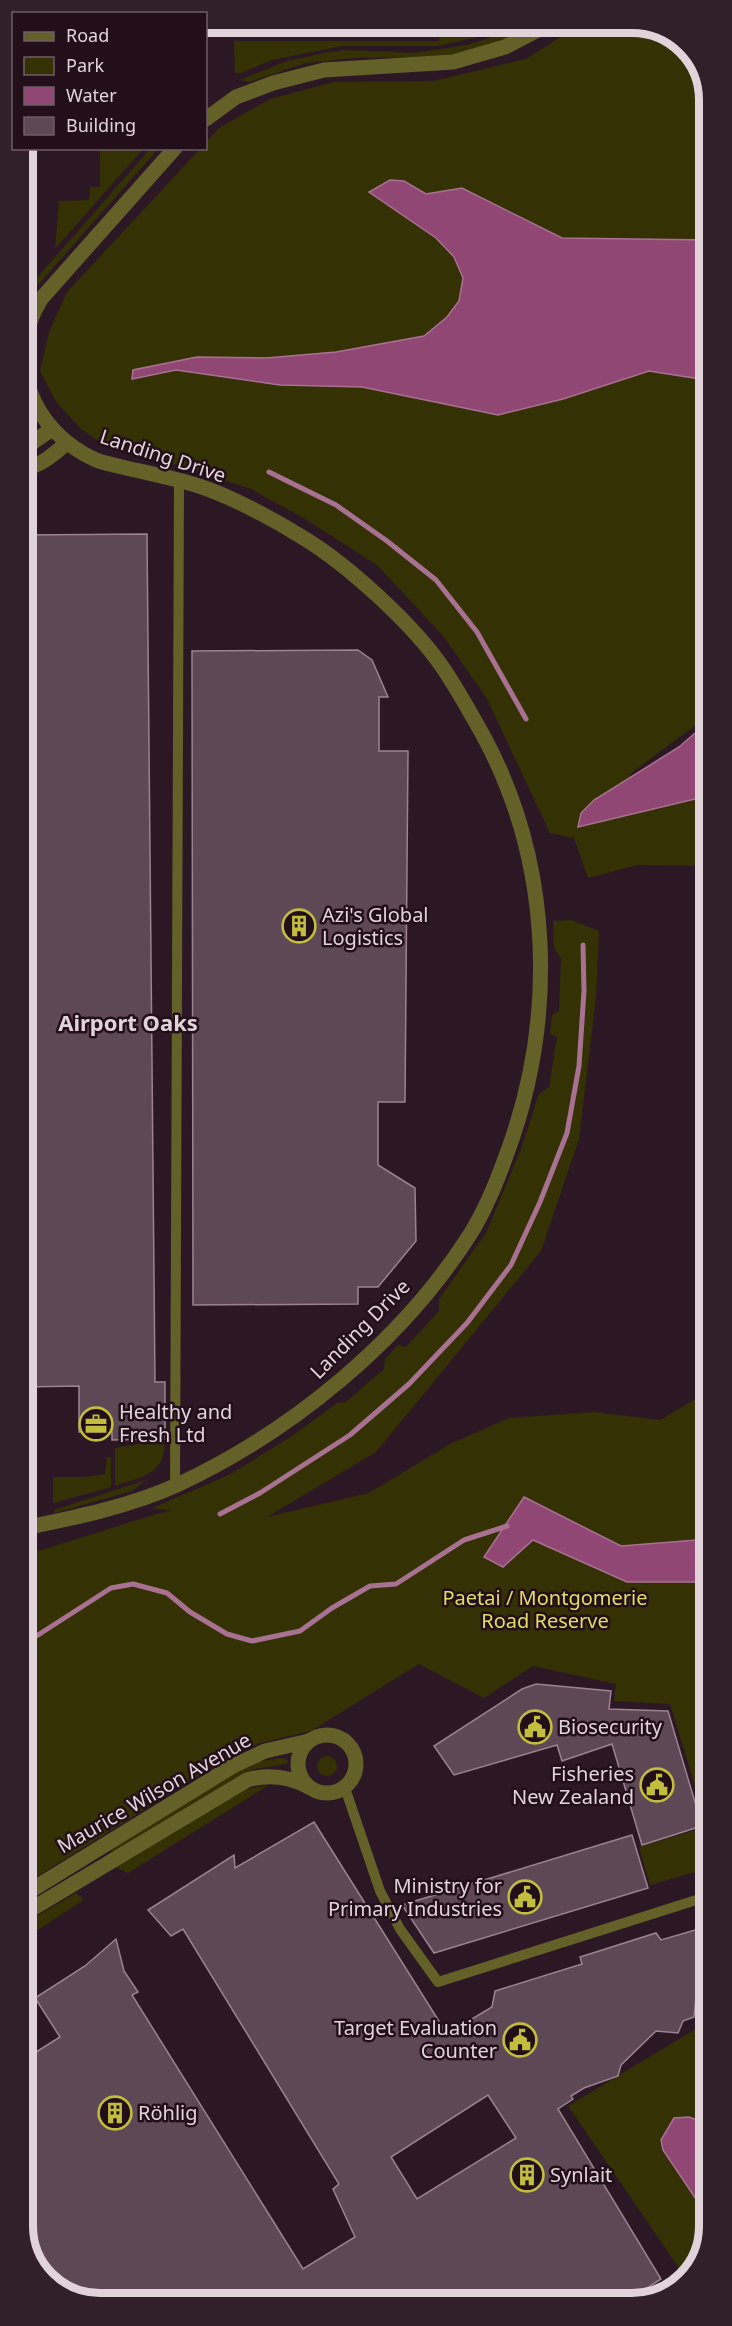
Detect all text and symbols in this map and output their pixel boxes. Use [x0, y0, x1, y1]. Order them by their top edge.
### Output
legend [12, 12, 207, 150]
text: Road [66, 23, 109, 47]
text: Park [66, 53, 104, 77]
text: Water [66, 83, 117, 107]
text: Building [66, 113, 136, 137]
street label: Landing Drive [97, 422, 230, 489]
place label: Azi's Global Logistics [322, 901, 429, 951]
building icon: Azi's Global Logistics [281, 908, 317, 944]
district label: Airport Oaks [58, 1007, 198, 1037]
street label: Landing Drive [304, 1273, 415, 1384]
place label: Healthy and Fresh Ltd [119, 1398, 232, 1448]
office icon: Healthy and Fresh Ltd [78, 1406, 114, 1442]
park label: Paetai / Montgomerie Road Reserve [443, 1584, 647, 1634]
public building icon: Biosecurity [517, 1709, 553, 1745]
place label: Biosecurity [558, 1713, 663, 1740]
street label: Maurice Wilson Avenue [52, 1726, 256, 1859]
place label: Fisheries New Zealand [512, 1760, 634, 1810]
public building icon: Fisheries New Zealand [639, 1767, 675, 1803]
place label: Ministry for Primary Industries [328, 1872, 502, 1922]
public building icon: Ministry for Primary Industries [507, 1879, 543, 1915]
place label: Target Evaluation Counter [334, 2014, 497, 2064]
public building icon: Target Evaluation Counter [502, 2022, 538, 2058]
building icon: Röhlig [97, 2095, 133, 2131]
place label: Röhlig [138, 2099, 198, 2126]
building icon: Synlait [509, 2157, 545, 2193]
place label: Synlait [550, 2161, 612, 2188]

